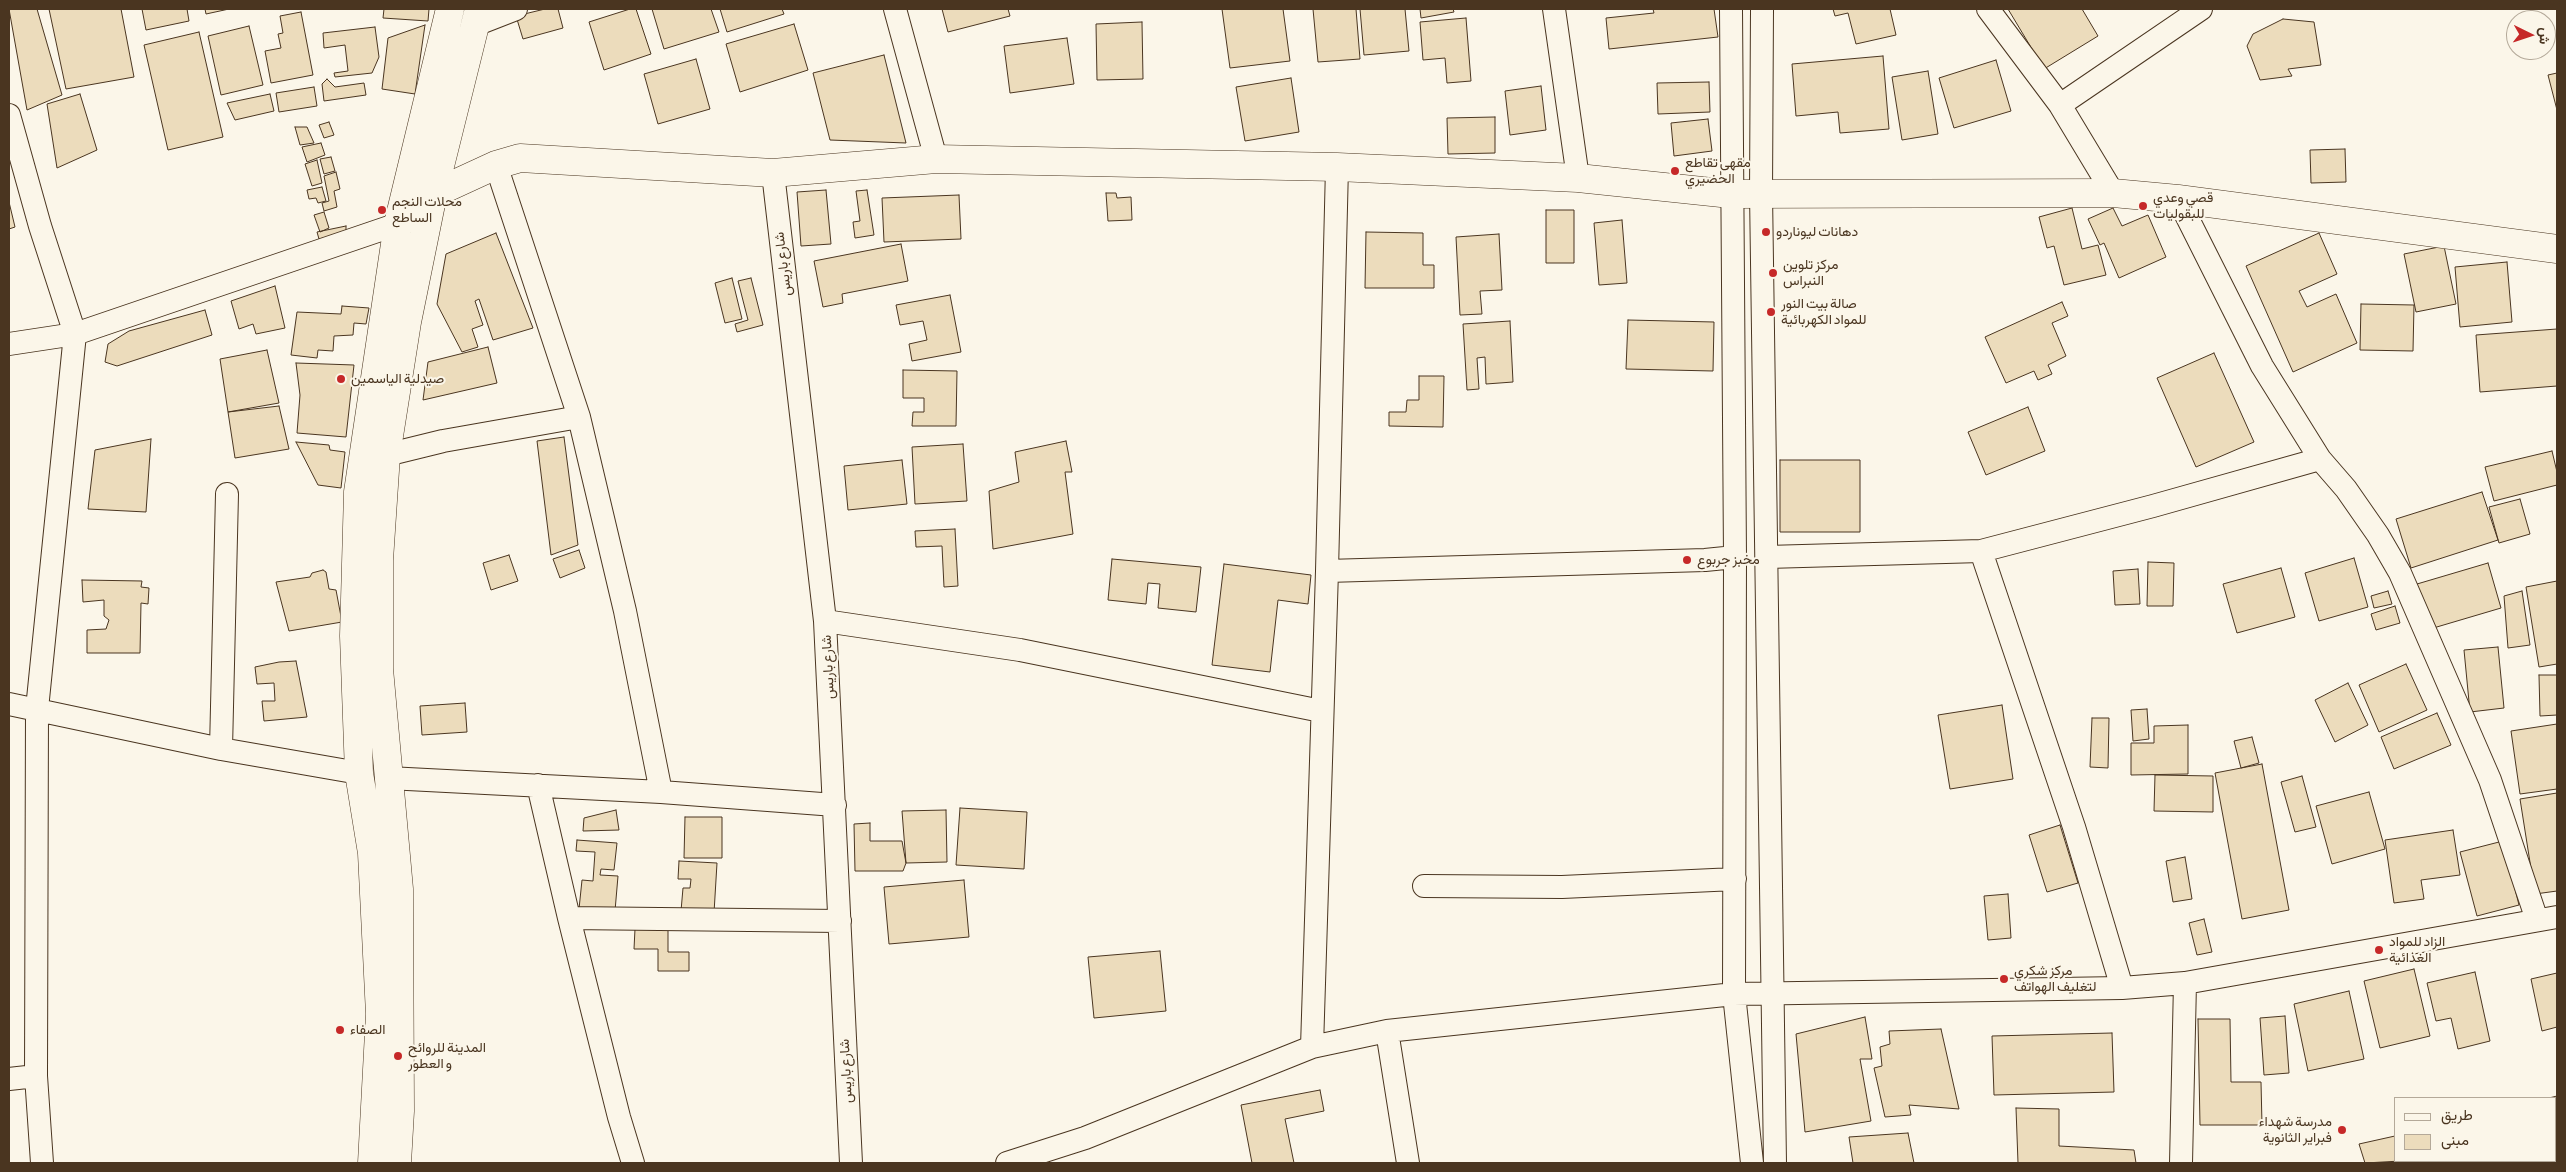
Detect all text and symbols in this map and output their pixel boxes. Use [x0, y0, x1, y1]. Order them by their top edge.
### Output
north arrow [2506, 10, 2556, 60]
text: ش [2536, 27, 2554, 45]
place label: مقهى تقاطع الحضيري [1685, 155, 1751, 188]
marker: مقهى تقاطع الحضيري [1669, 165, 1681, 177]
place label: قصي وعدي للبقوليات [2153, 190, 2213, 222]
place label: محلات النجم الساطع [392, 194, 462, 226]
marker: قصي وعدي للبقوليات [2137, 200, 2149, 212]
marker: محلات النجم الساطع [376, 204, 388, 216]
place label: دهانات ليوناردو [1776, 224, 1858, 240]
marker: دهانات ليوناردو [1760, 226, 1772, 238]
street label: شارع باريس [771, 231, 795, 297]
place label: مركز تلوين النبراس [1783, 257, 1838, 290]
marker: مركز تلوين النبراس [1767, 267, 1779, 279]
place label: صالة بيت النور للمواد الكهربائية [1781, 296, 1866, 328]
marker: صالة بيت النور للمواد الكهربائية [1765, 306, 1777, 318]
place label: صيدلية الياسمين [351, 371, 444, 387]
marker: صيدلية الياسمين [335, 373, 347, 385]
place label: مخبز جربوع [1697, 552, 1760, 568]
marker: مخبز جربوع [1681, 554, 1693, 566]
street label: شارع باريس [818, 634, 838, 700]
place label: الزاد للمواد الغذائية [2389, 934, 2445, 966]
marker: الزاد للمواد الغذائية [2373, 944, 2385, 956]
place label: مركز شكري لتغليف الهواتف [2014, 963, 2097, 996]
marker: مركز شكري لتغليف الهواتف [1998, 973, 2010, 985]
place label: الصفاء [350, 1022, 386, 1038]
marker: الصفاء [334, 1024, 346, 1036]
street label: شارع باريس [836, 1038, 856, 1104]
place label: المدينة للروائح و العطور [408, 1040, 486, 1072]
marker: المدينة للروائح و العطور [392, 1050, 404, 1062]
legend [2394, 1097, 2556, 1162]
text: طريق [2441, 1106, 2473, 1123]
place label: مدرسة شهداء فبراير الثانوية [2259, 1114, 2332, 1146]
marker: مدرسة شهداء فبراير الثانوية [2336, 1124, 2348, 1136]
text: مبنى [2441, 1131, 2469, 1148]

